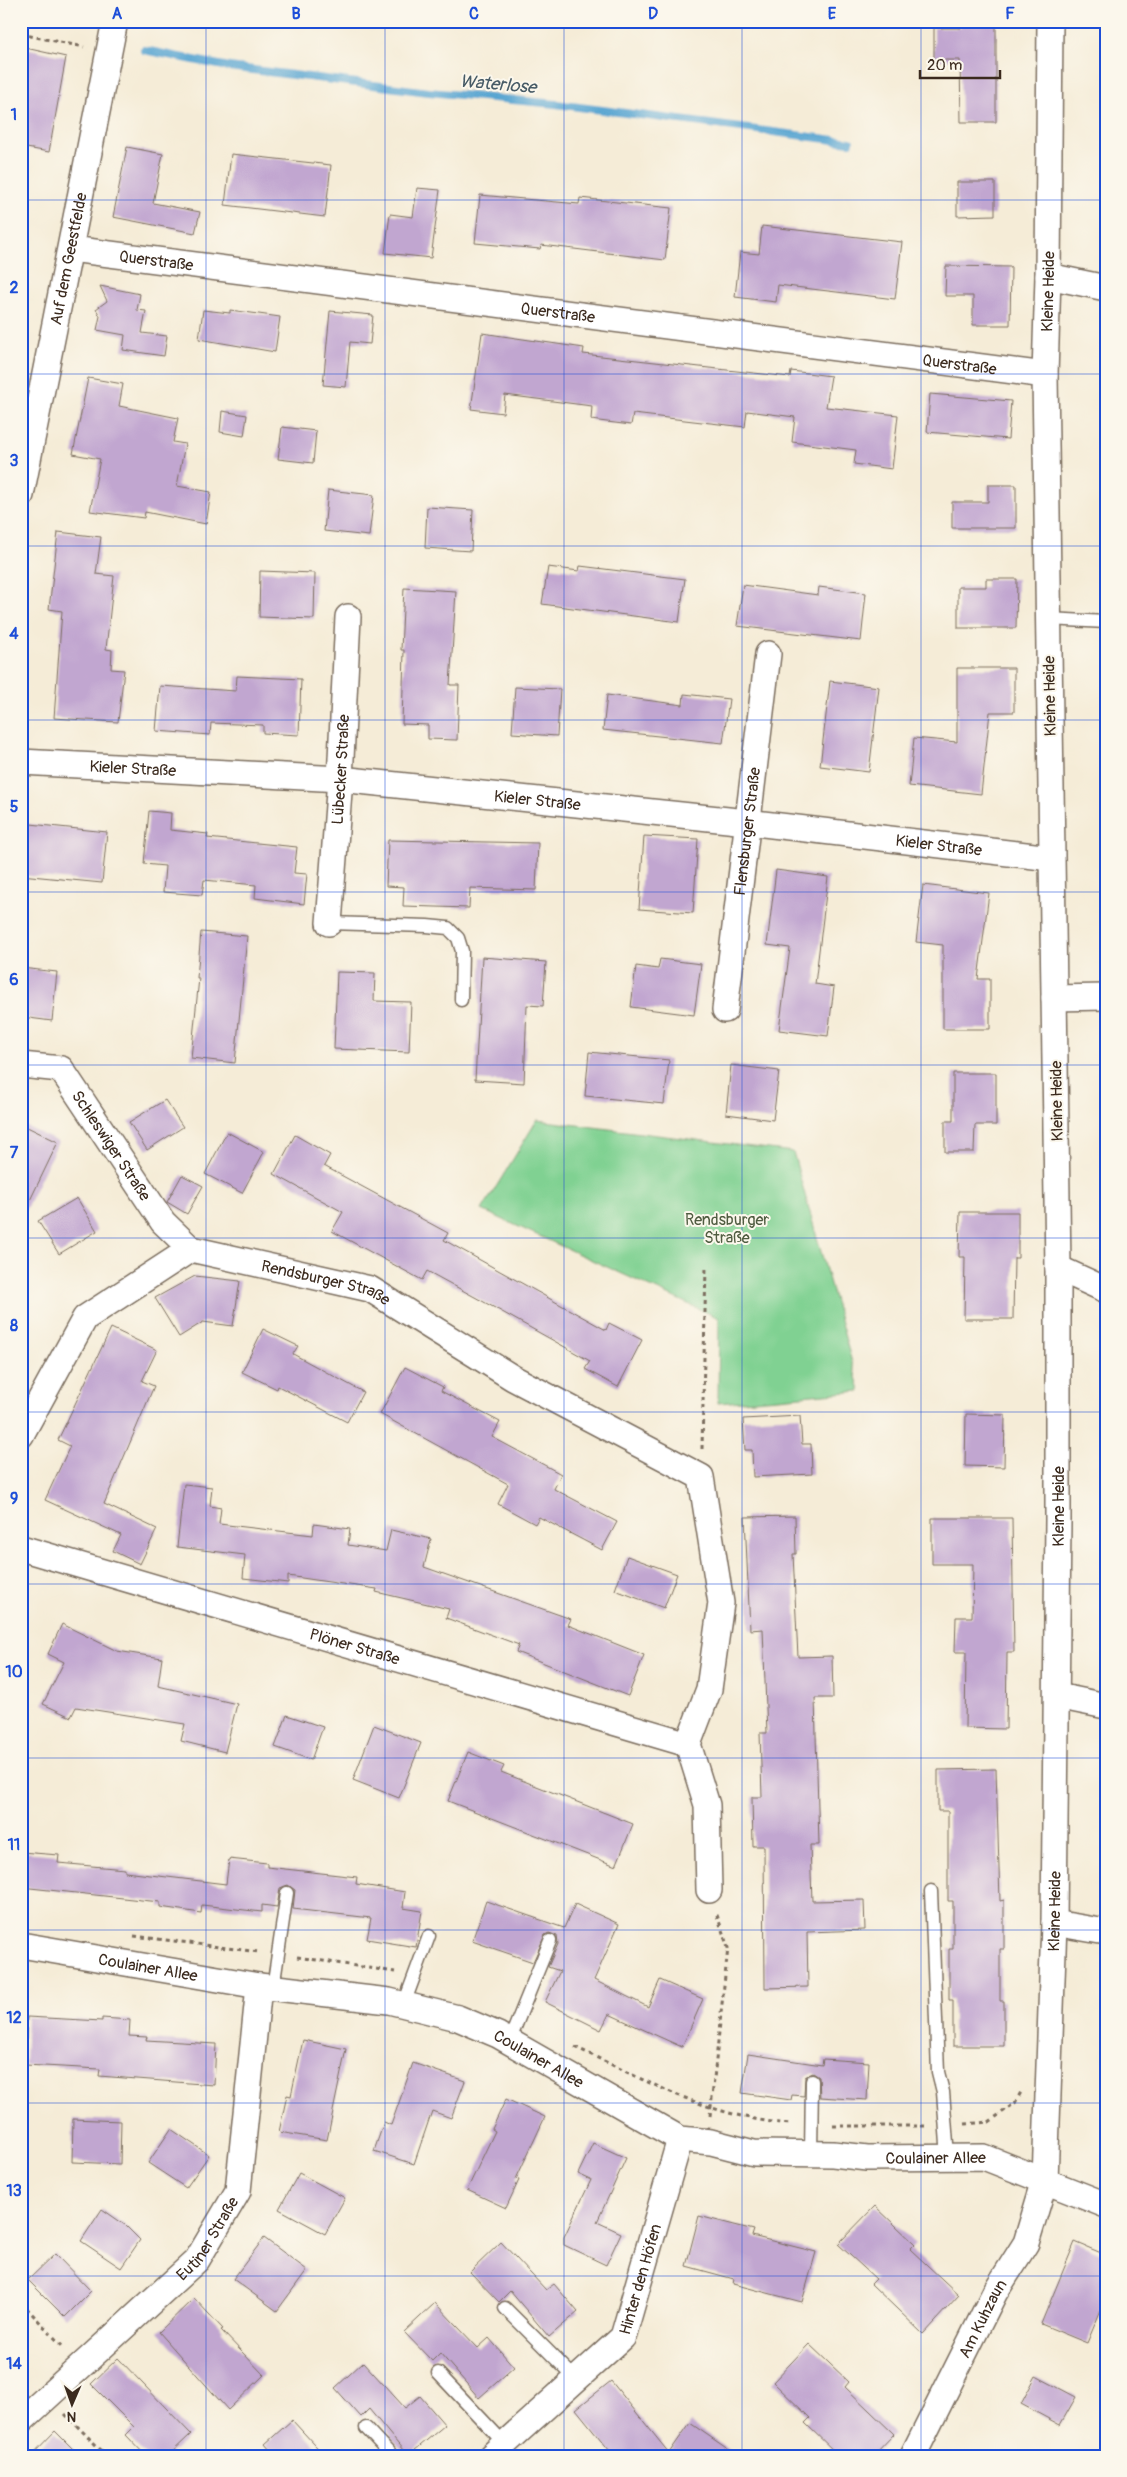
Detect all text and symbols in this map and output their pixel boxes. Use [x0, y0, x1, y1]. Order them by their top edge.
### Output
text: A [112, 4, 123, 24]
text: B [291, 4, 301, 24]
text: C [469, 4, 479, 24]
text: D [648, 4, 658, 24]
text: E [828, 4, 837, 24]
text: F [1005, 4, 1015, 24]
scale bar [920, 48, 1000, 80]
text: 20 m [927, 56, 962, 75]
water label: Waterlose [459, 70, 539, 99]
text: 1 [11, 105, 17, 125]
street label: Auf dem Geestfelde [46, 191, 92, 327]
street label: Querstraße [118, 246, 195, 276]
street label: Kleine Heide [1037, 251, 1059, 332]
text: 2 [10, 278, 19, 298]
street label: Querstraße [519, 298, 596, 328]
street label: Querstraße [921, 350, 998, 380]
text: 3 [10, 451, 19, 471]
text: 4 [9, 624, 19, 644]
street label: Kleine Heide [1039, 655, 1061, 736]
street label: Lübecker Straße [328, 714, 354, 825]
street label: Kieler Straße [89, 757, 177, 781]
street label: Flensburger Straße [730, 766, 765, 897]
street label: Kieler Straße [493, 786, 582, 815]
text: 5 [10, 797, 19, 817]
street label: Kieler Straße [895, 831, 983, 861]
text: 6 [9, 970, 19, 990]
street label: Kleine Heide [1046, 1060, 1068, 1141]
street label: Schleswiger Straße [67, 1087, 155, 1205]
text: 7 [10, 1143, 19, 1163]
park label: Rendsburger Straße [685, 1210, 769, 1248]
street label: Rendsburger Straße [259, 1256, 394, 1310]
text: 8 [10, 1316, 18, 1336]
street label: Kleine Heide [1049, 1466, 1069, 1547]
text: 9 [10, 1489, 18, 1509]
street label: Plöner Straße [307, 1624, 402, 1670]
text: 10 [5, 1662, 23, 1682]
text: 11 [8, 1835, 20, 1855]
street label: Kleine Heide [1044, 1871, 1066, 1952]
street label: Coulainer Allee [97, 1950, 199, 1986]
text: 12 [6, 2008, 22, 2028]
street label: Coulainer Allee [490, 2026, 587, 2093]
street label: Coulainer Allee [885, 2148, 986, 2169]
text: 13 [6, 2181, 22, 2201]
street label: Eutiner Straße [172, 2193, 243, 2285]
street label: Hinter den Höfen [615, 2222, 666, 2337]
street label: Am Kuhzaun [955, 2276, 1011, 2361]
text: 14 [6, 2354, 22, 2374]
north arrow [48, 2380, 98, 2430]
text: N [67, 2408, 77, 2425]

